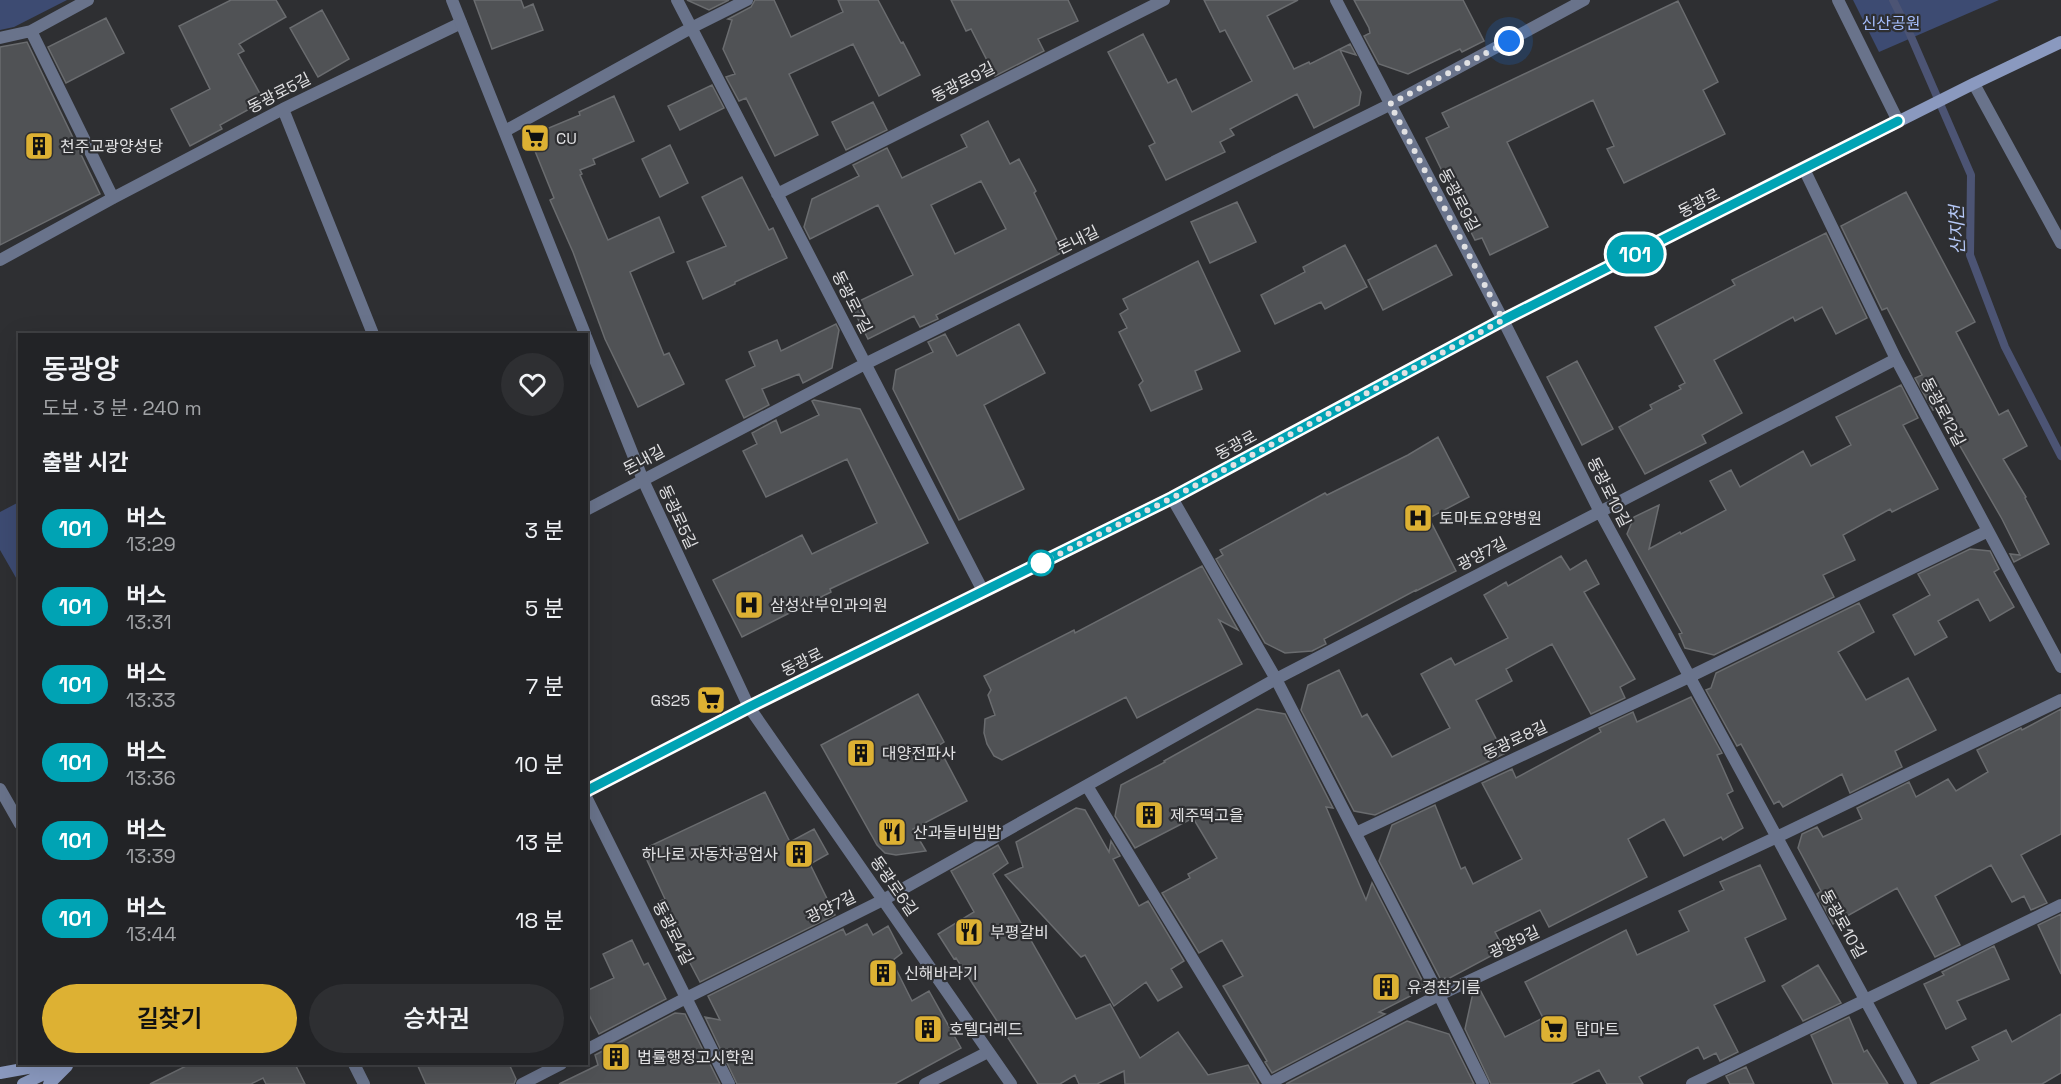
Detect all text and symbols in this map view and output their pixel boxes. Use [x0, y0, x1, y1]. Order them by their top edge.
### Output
park label: 신산공원 [1862, 13, 1920, 34]
your location [1494, 26, 1524, 56]
street label: 동광로9길 [928, 57, 998, 107]
street label: 동광로5길 [244, 68, 314, 118]
supermarket icon: CU [519, 122, 551, 154]
place label: CU [556, 128, 577, 149]
building icon: 천주교광양성당 [23, 130, 55, 162]
place label: 천주교광양성당 [60, 136, 163, 157]
street label: 동광로9길 [1434, 165, 1484, 235]
street label: 동광로 [1675, 183, 1724, 222]
water label: 산지천 [1945, 202, 1969, 255]
street label: 돈내길 [1054, 221, 1102, 259]
line badge: 101 [1600, 234, 1670, 274]
text: 101 [1619, 241, 1651, 268]
street label: 동광로7길 [827, 267, 877, 337]
text: 동광양 [42, 351, 119, 387]
button: heart [501, 353, 564, 416]
street label: 동광로12길 [1916, 374, 1970, 450]
text: 도보 · 3 분 · 240 m [42, 395, 202, 421]
street label: 동광로 [1212, 425, 1261, 465]
street label: 돈내길 [620, 440, 668, 480]
text: 출발 시간 [42, 448, 129, 476]
street label: 동광로10길 [1582, 453, 1636, 531]
street label: 동광로5길 [654, 482, 702, 552]
hospital icon: 토마토요양병원 [1402, 502, 1434, 534]
text: 버스 [126, 503, 166, 531]
place label: 토마토요양병원 [1439, 508, 1542, 529]
text: 101 [59, 515, 91, 542]
text: 3 분 [525, 516, 564, 544]
text: 13:29 [126, 531, 176, 557]
street label: 광양7길 [1454, 533, 1510, 575]
unlabelled marker [1028, 550, 1054, 576]
text: 버스 [126, 581, 166, 609]
hospital icon: 삼성산부인과의원 [733, 589, 765, 621]
text: 101 [59, 593, 91, 620]
text: 5 분 [525, 594, 564, 622]
place label: 삼성산부인과의원 [770, 595, 888, 616]
text: 13:31 [126, 609, 172, 635]
street label: 동광로 [778, 643, 827, 681]
text: 버스 [126, 659, 166, 687]
text: 101 [59, 671, 91, 698]
text: 7 분 [526, 672, 564, 700]
supermarket icon: GS25 [695, 684, 727, 716]
text: 13:33 [126, 687, 176, 713]
place label: GS25 [650, 690, 690, 711]
street label: 동광로8길 [1479, 716, 1551, 764]
text: 버스 [126, 737, 166, 765]
building icon: 대양전파사 [845, 737, 877, 769]
place label: 대양전파사 [882, 743, 956, 764]
text: 101 [59, 749, 91, 776]
text: 10 분 [515, 750, 564, 778]
text: 13:36 [126, 765, 176, 791]
building icon: 제주떡고을 [1133, 799, 1165, 831]
place label: 제주떡고을 [1170, 805, 1244, 826]
text: 버스 [126, 815, 166, 843]
restaurant icon: 산과들비빔밥 [876, 816, 908, 848]
place label: 산과들비빔밥 [913, 822, 1002, 843]
text: 101 [59, 827, 91, 854]
text: 13 분 [516, 828, 564, 856]
building icon: 하나로 자동차공업사 [783, 838, 815, 870]
text: 13:39 [126, 843, 176, 869]
place label: 하나로 자동차공업사 [641, 844, 778, 865]
street label: 동광로6길 [866, 852, 922, 920]
street label: 광양7길 [802, 886, 860, 928]
street label: 동광로10길 [1815, 886, 1871, 962]
text: 버스 [126, 893, 166, 921]
street label: 동광로4길 [648, 898, 698, 968]
text: 101 [59, 905, 91, 932]
text: 18 분 [515, 906, 564, 934]
restaurant icon: 부평갈비 [953, 916, 985, 948]
text: 13:44 [126, 921, 177, 947]
street label: 광양9길 [1485, 921, 1543, 963]
place label: 부평갈비 [990, 922, 1049, 943]
building icon: 신해바라기 [867, 957, 899, 989]
place label: 신해바라기 [904, 963, 978, 984]
building icon: 유경참기름 [1370, 971, 1402, 1003]
place label: 유경참기름 [1407, 977, 1481, 998]
button: 길찾기 [42, 984, 297, 1053]
button: 승차권 [309, 984, 564, 1053]
building icon: 호텔더레드 [912, 1013, 944, 1045]
supermarket icon: 탑마트 [1538, 1013, 1570, 1045]
place label: 호텔더레드 [949, 1019, 1023, 1040]
place label: 탑마트 [1575, 1019, 1619, 1040]
building icon: 법률행정고시학원 [600, 1041, 632, 1073]
place label: 법률행정고시학원 [637, 1047, 755, 1068]

